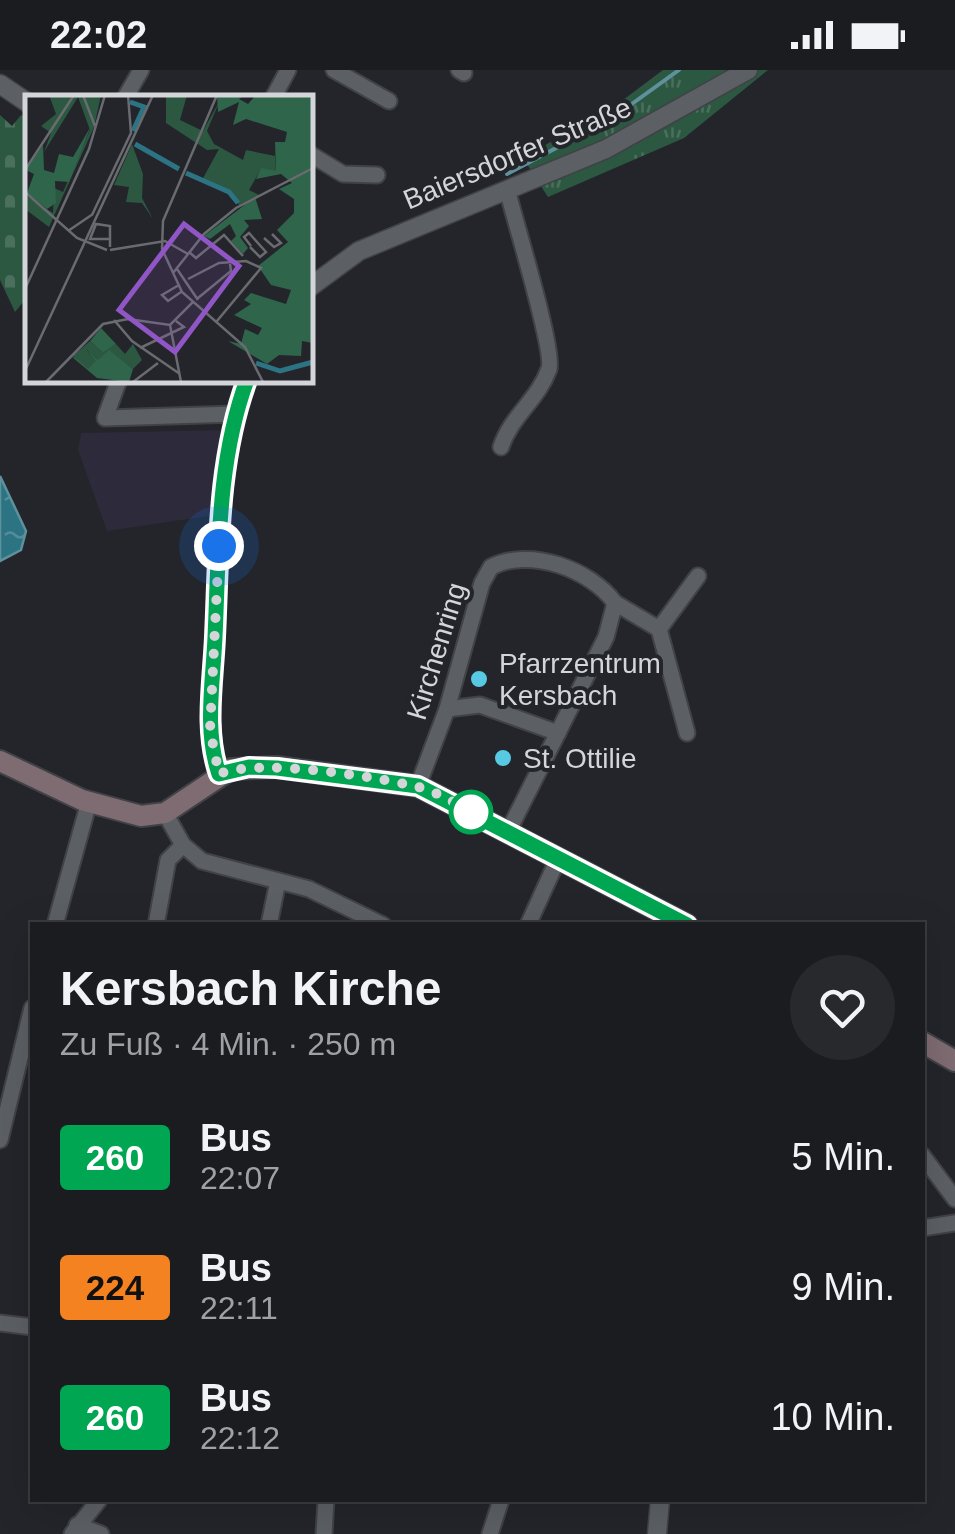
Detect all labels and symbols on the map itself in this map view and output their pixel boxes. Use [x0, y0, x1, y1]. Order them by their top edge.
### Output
street label: Baiersdorfer Straße [399, 91, 636, 215]
inset map [25, 95, 312, 382]
your location [194, 521, 244, 571]
street label: Kirchenring [401, 579, 472, 723]
place label: Pfarrzentrum Kersbach [499, 648, 661, 711]
marker: Pfarrzentrum Kersbach [468, 668, 490, 690]
place label: St. Ottilie [523, 743, 637, 774]
marker: St. Ottilie [492, 747, 514, 769]
unlabelled marker [450, 791, 492, 833]

